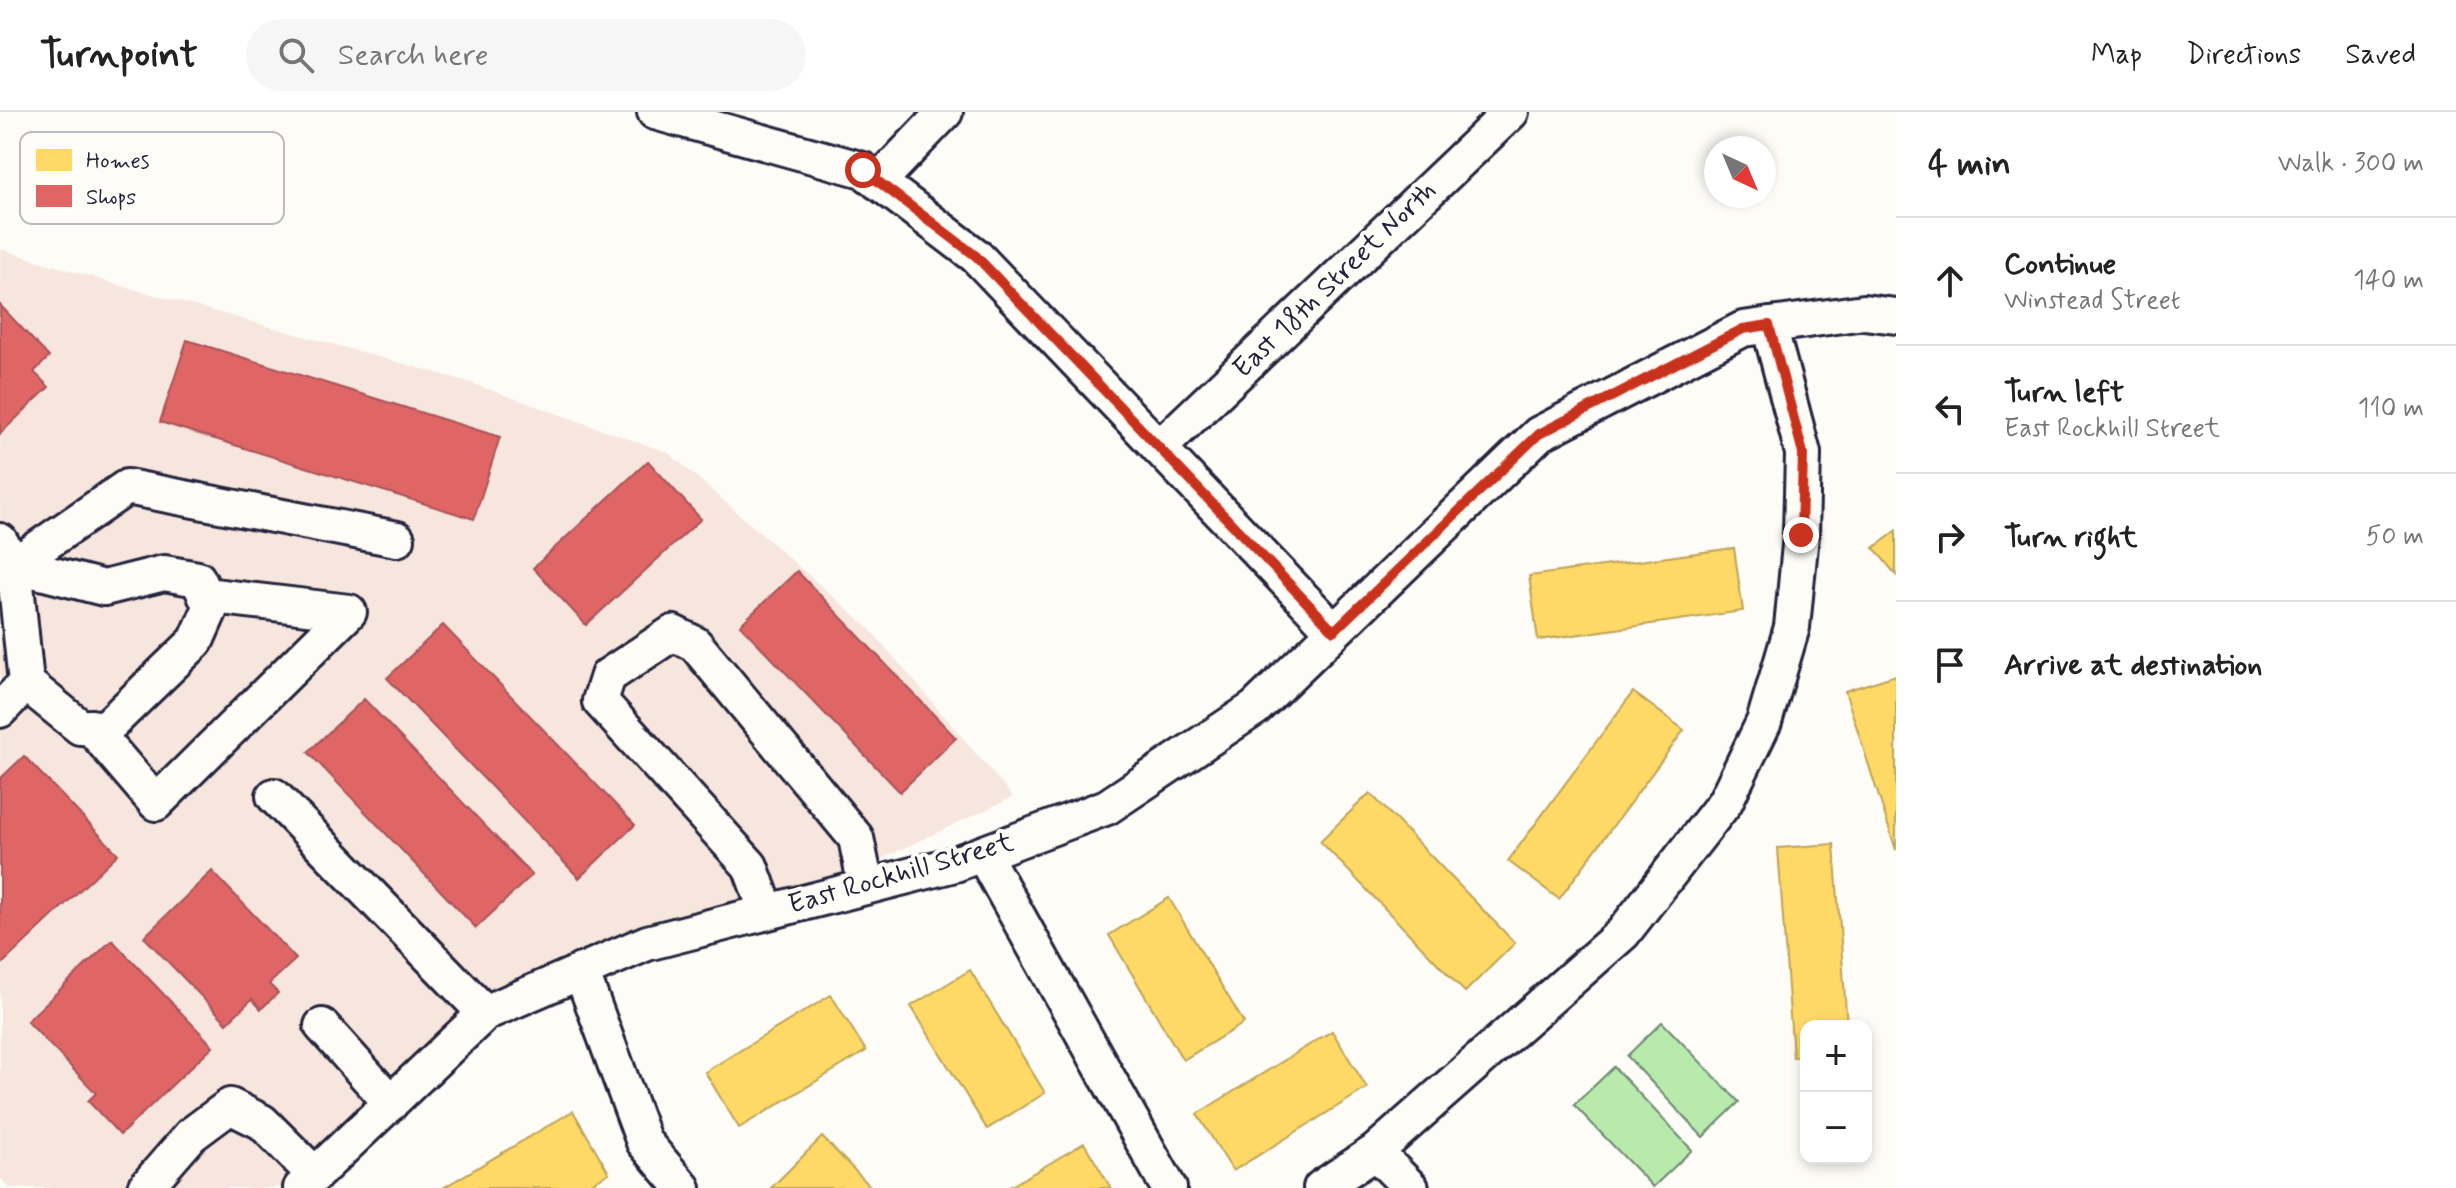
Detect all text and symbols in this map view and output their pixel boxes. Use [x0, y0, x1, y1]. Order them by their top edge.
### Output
search box [246, 19, 806, 91]
text: Turnpoint [40, 31, 198, 80]
icon: search [274, 33, 318, 77]
text: Search here [338, 36, 489, 75]
text: Map [2091, 37, 2142, 74]
text: Directions [2186, 37, 2301, 74]
text: Saved [2345, 37, 2416, 74]
legend [20, 132, 284, 224]
north arrow [1704, 136, 1776, 208]
text: 4 min [1928, 142, 2011, 187]
text: Walk · 300 m [2278, 147, 2424, 181]
text: Homes [86, 148, 150, 176]
route start [845, 152, 881, 188]
street label: East 18th Street North [1225, 173, 1445, 387]
text: Shops [86, 184, 136, 212]
text: Continue [2004, 245, 2116, 284]
icon: ahead [1928, 259, 1972, 303]
text: 140 m [2353, 264, 2424, 298]
text: Winstead Street [2004, 284, 2180, 318]
text: Turn left [2004, 373, 2124, 412]
icon: left [1928, 387, 1972, 431]
text: 110 m [2358, 392, 2424, 426]
text: East Rockhill Street [2004, 412, 2220, 446]
icon: right [1928, 515, 1972, 559]
route end [1783, 517, 1819, 553]
text: Turn right [2004, 518, 2137, 557]
text: 50 m [2366, 520, 2424, 554]
icon: arrive [1928, 643, 1972, 687]
text: Arrive at destination [2004, 646, 2262, 685]
street label: East Rockhill Street [784, 824, 1018, 924]
map controls [1800, 1020, 1872, 1164]
button: + [1800, 1020, 1872, 1092]
button: − [1800, 1092, 1872, 1164]

